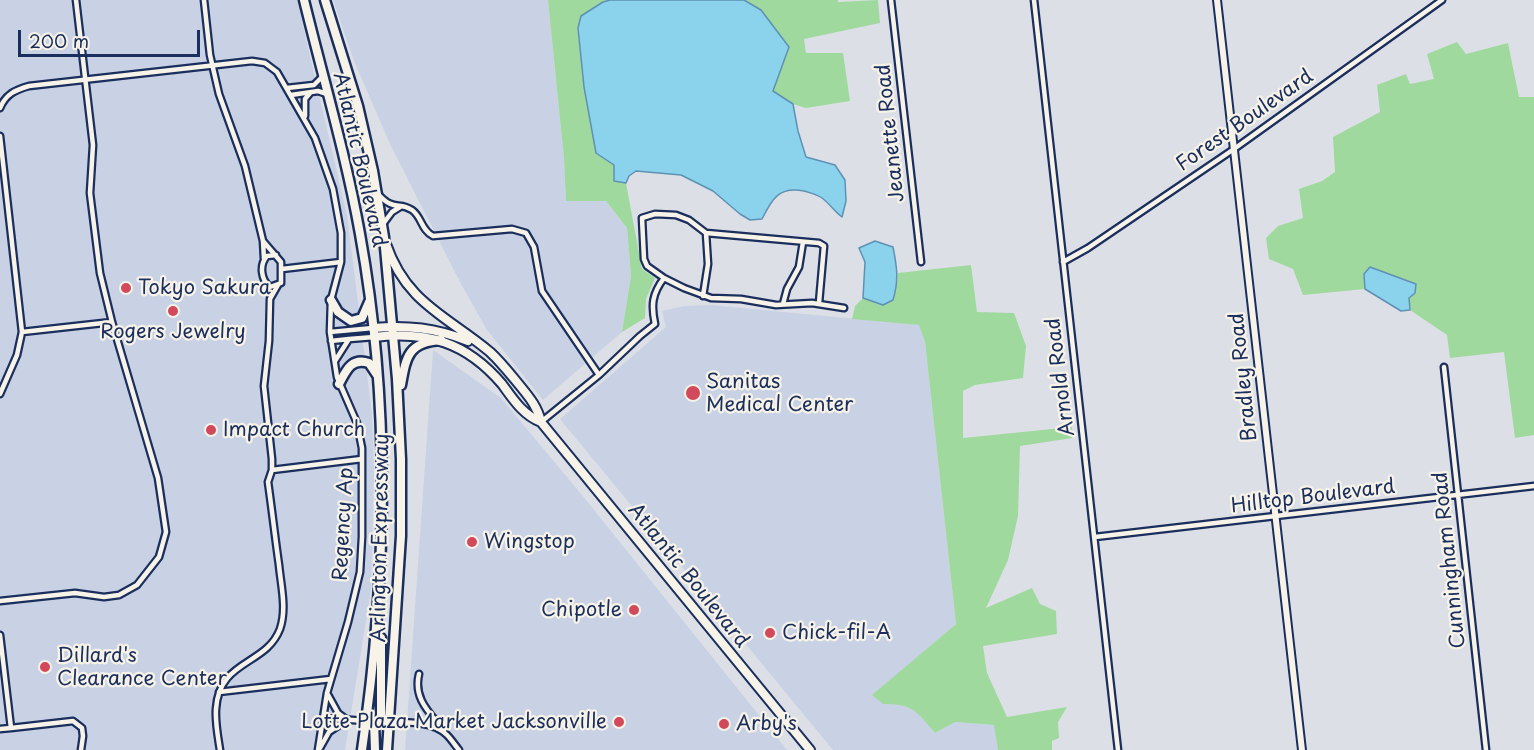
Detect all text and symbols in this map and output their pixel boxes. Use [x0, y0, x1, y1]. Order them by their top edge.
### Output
scale bar [21, 18, 202, 56]
text: 200 m [29, 27, 89, 54]
street label: Jeanette Road [872, 63, 910, 203]
street label: Forest Boulevard [1172, 65, 1318, 177]
street label: Atlantic Boulevard [327, 70, 391, 250]
place label: Tokyo Sakura [138, 276, 271, 300]
marker: Tokyo Sakura [119, 281, 133, 295]
marker: Rogers Jewelry [166, 304, 180, 318]
street label: Bradley Road [1225, 311, 1263, 443]
street label: Arnold Road [1042, 316, 1080, 438]
place label: Rogers Jewelry [100, 320, 246, 344]
place label: Sanitas Medical Center [706, 370, 853, 417]
marker: Sanitas Medical Center [684, 384, 702, 402]
place label: Impact Church [223, 418, 365, 442]
marker: Impact Church [204, 423, 218, 437]
street label: Arlington Expressway [367, 433, 395, 643]
street label: Regency Ap [329, 467, 359, 581]
street label: Cunningham Road [1429, 470, 1471, 650]
street label: Hilltop Boulevard [1230, 475, 1396, 519]
street label: Atlantic Boulevard [623, 499, 753, 653]
place label: Wingstop [484, 530, 575, 554]
marker: Wingstop [465, 535, 479, 549]
place label: Chipotle [541, 598, 622, 622]
marker: Chipotle [627, 603, 641, 617]
place label: Chick-fil-A [782, 621, 891, 645]
marker: Chick-fil-A [763, 626, 777, 640]
place label: Dillard's Clearance Center [57, 644, 227, 691]
marker: Dillard's Clearance Center [38, 660, 52, 674]
place label: Lotte Plaza Market Jacksonville [301, 710, 607, 734]
place label: Arby's [736, 712, 797, 736]
marker: Lotte Plaza Market Jacksonville [612, 715, 626, 729]
marker: Arby's [717, 717, 731, 731]

